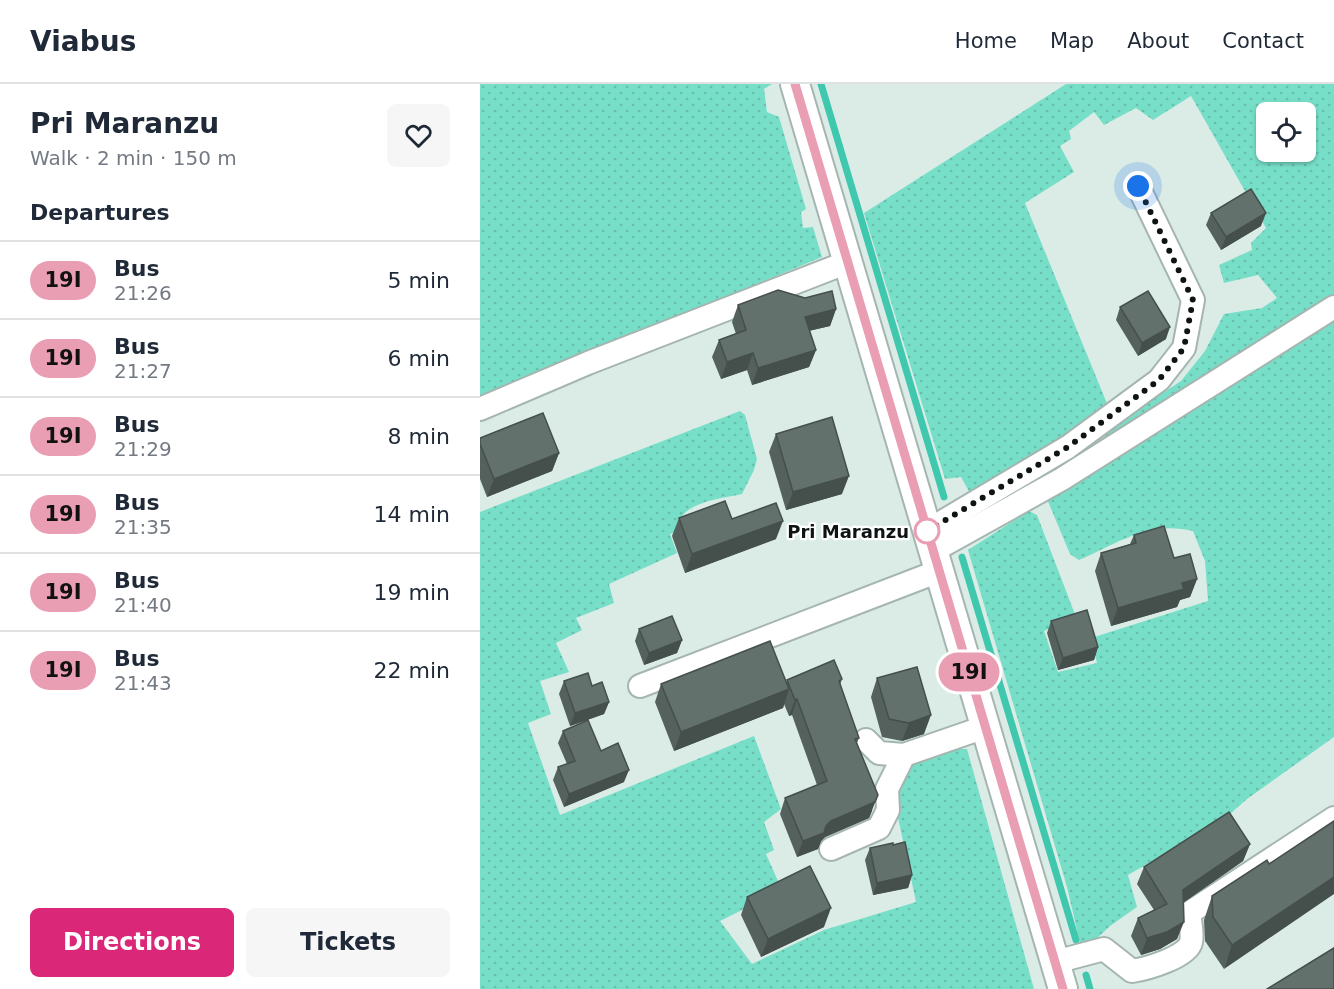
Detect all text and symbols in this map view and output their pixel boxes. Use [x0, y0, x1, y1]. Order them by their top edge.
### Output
text: Viabus [30, 25, 136, 58]
text: Home [955, 29, 1017, 53]
text: Map [1050, 29, 1094, 53]
text: About [1127, 29, 1189, 53]
text: Contact [1222, 29, 1304, 53]
map controls [1256, 102, 1316, 162]
button: locate [1256, 102, 1316, 162]
button: heart [387, 104, 450, 167]
text: Pri Maranzu [30, 107, 219, 140]
text: Walk · 2 min · 150 m [30, 146, 237, 170]
your location [1123, 171, 1153, 201]
text: Departures [30, 200, 170, 225]
text: Bus [114, 256, 160, 281]
text: 19I [44, 268, 82, 292]
text: 5 min [388, 268, 450, 293]
text: 21:26 [114, 281, 172, 305]
text: Bus [114, 334, 160, 359]
text: 19I [44, 346, 82, 370]
text: 6 min [388, 346, 450, 371]
text: 21:27 [114, 359, 172, 383]
text: Bus [114, 412, 160, 437]
text: 19I [44, 424, 82, 448]
text: 8 min [388, 424, 450, 449]
text: 21:29 [114, 437, 172, 461]
text: Bus [114, 490, 160, 515]
text: 19I [44, 502, 82, 526]
text: 14 min [374, 502, 450, 527]
text: 21:35 [114, 515, 172, 539]
marker: Pri Maranzu [914, 518, 940, 544]
place label: Pri Maranzu [787, 521, 909, 542]
text: Bus [114, 568, 160, 593]
text: 19I [44, 580, 82, 604]
text: 19 min [374, 580, 450, 605]
text: 21:40 [114, 593, 172, 617]
text: Bus [114, 646, 160, 671]
line badge: 19I [934, 652, 1004, 692]
text: 19I [44, 658, 82, 682]
text: 22 min [374, 658, 450, 683]
text: 19I [950, 660, 988, 684]
text: 21:43 [114, 671, 172, 695]
button: Directions [30, 908, 234, 977]
button: Tickets [246, 908, 450, 977]

